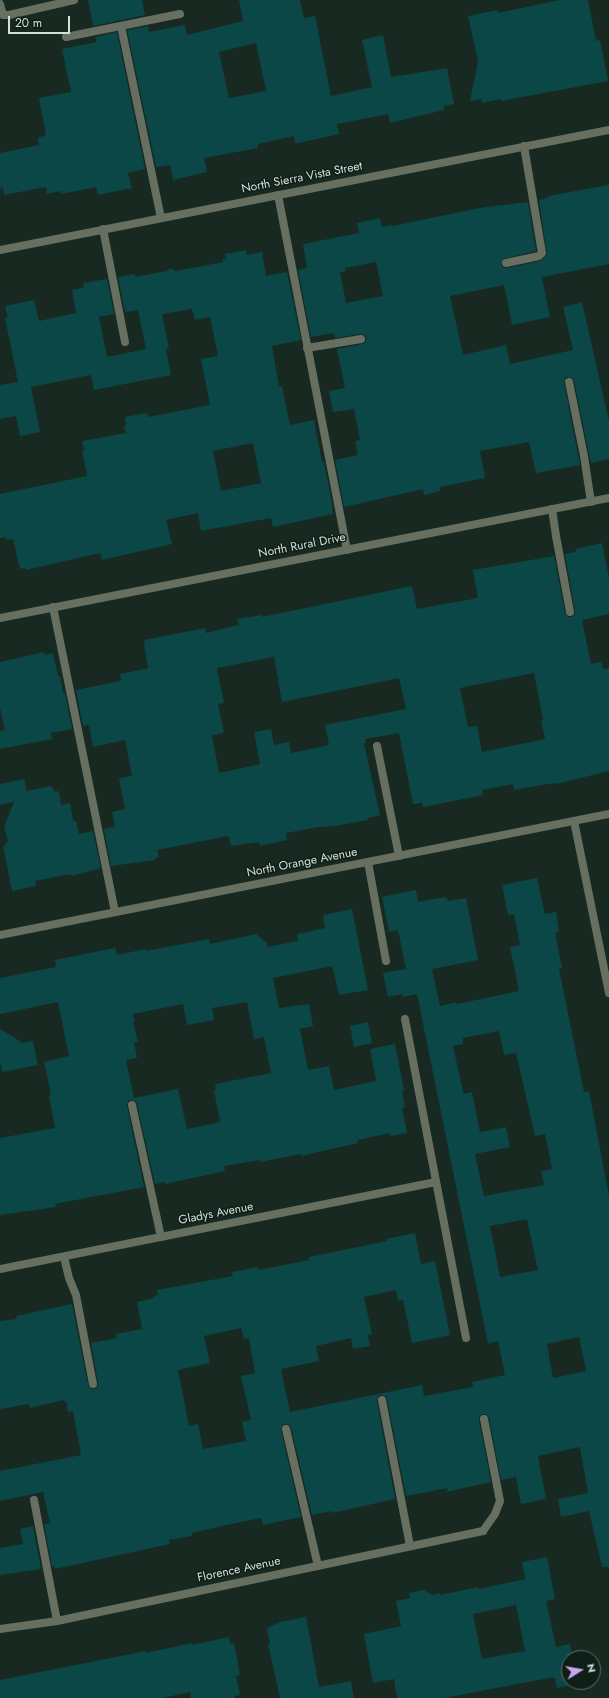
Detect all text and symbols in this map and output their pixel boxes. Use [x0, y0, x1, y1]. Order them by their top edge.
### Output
scale bar [10, 8, 72, 34]
text: 20 m [15, 14, 42, 32]
street label: North Sierra Vista Street [240, 159, 364, 197]
street label: North Rural Drive [257, 530, 347, 562]
street label: North Orange Avenue [245, 845, 359, 881]
street label: Gladys Avenue [177, 1200, 255, 1228]
street label: Florence Avenue [196, 1554, 282, 1586]
north arrow [561, 1650, 601, 1690]
text: N [583, 1662, 600, 1674]

